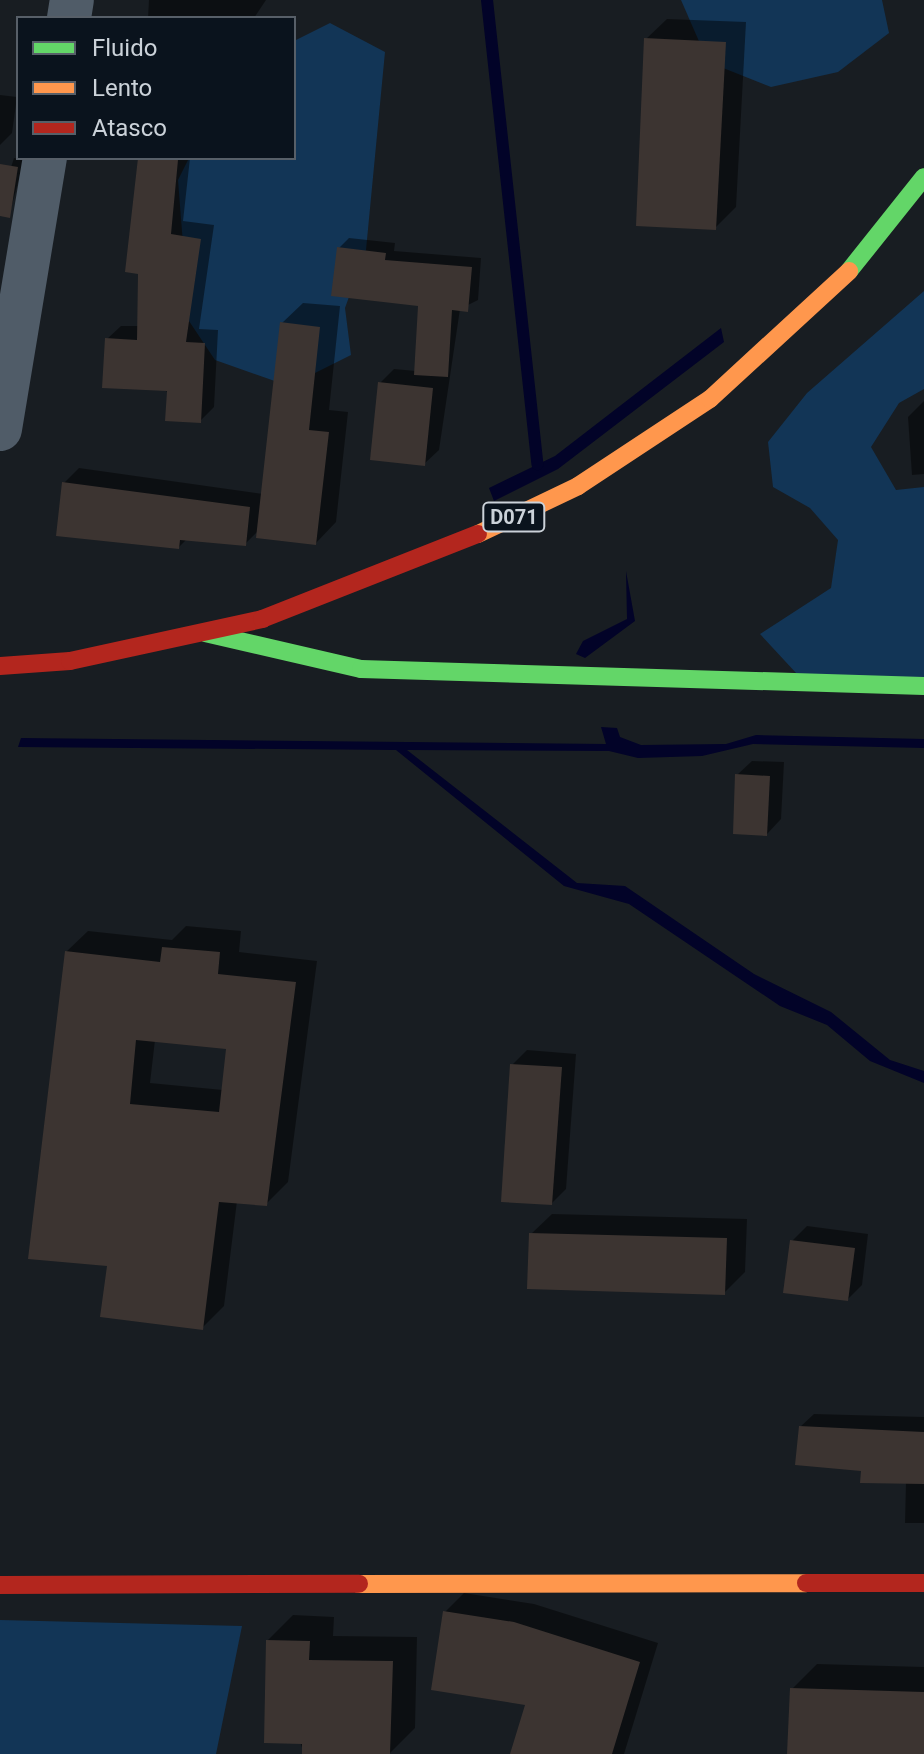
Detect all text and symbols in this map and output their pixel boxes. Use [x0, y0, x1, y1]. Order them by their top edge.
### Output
legend [16, 16, 296, 160]
text: Fluido [92, 34, 157, 62]
text: Lento [92, 74, 152, 102]
text: Atasco [92, 114, 167, 142]
road number: D071 [482, 501, 546, 533]

